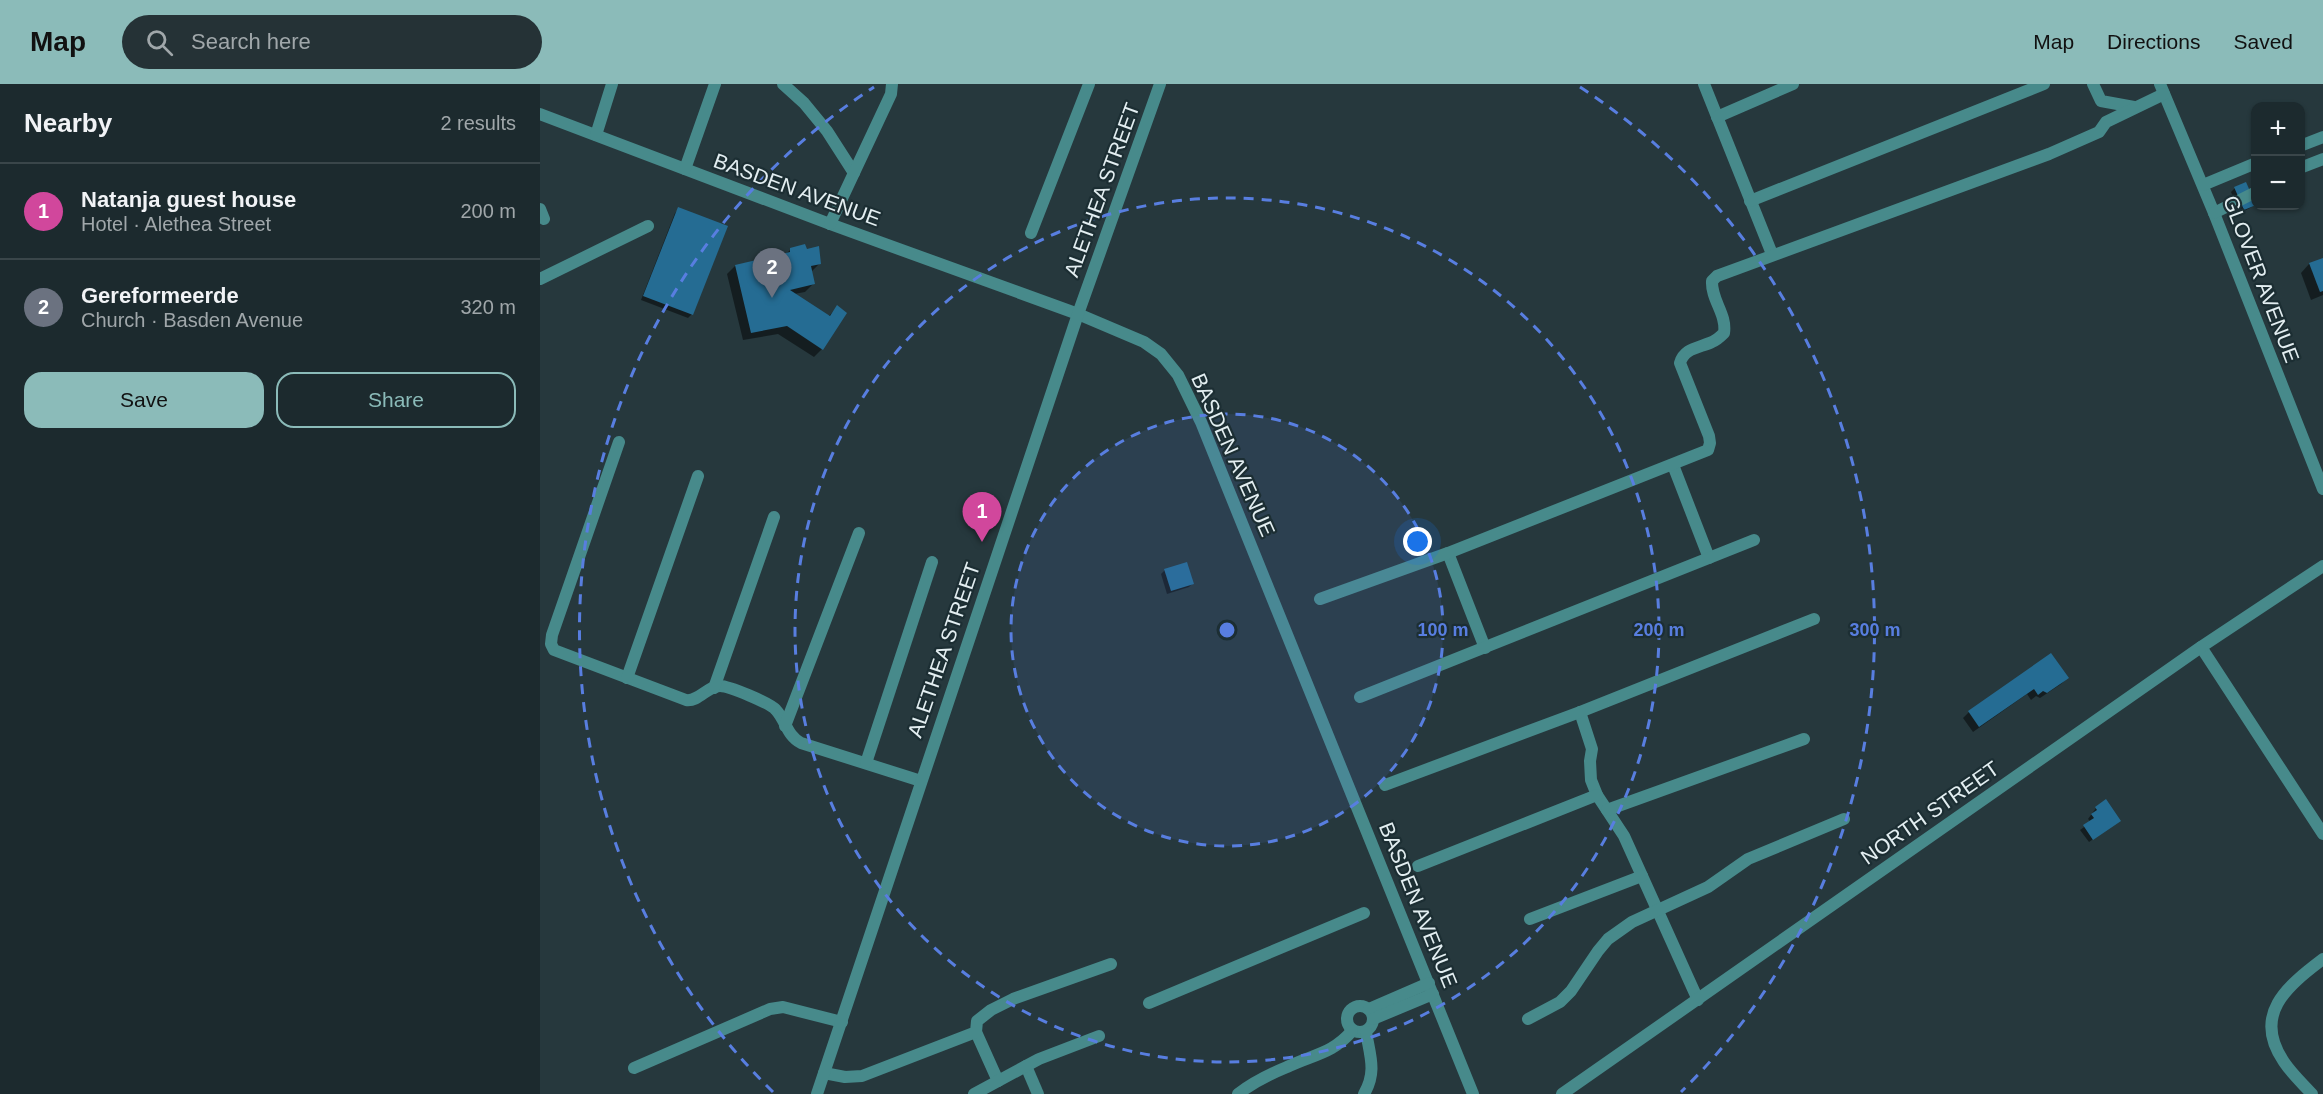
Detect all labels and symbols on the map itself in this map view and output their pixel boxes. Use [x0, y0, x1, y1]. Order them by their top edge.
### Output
street label: ALETHEA STREET [1059, 100, 1144, 280]
street label: BASDEN AVENUE [711, 149, 884, 230]
street label: GLOVER AVENUE [2219, 192, 2304, 366]
pin: 2 [752, 248, 792, 298]
street label: BASDEN AVENUE [1187, 370, 1280, 540]
pin: 1 [962, 492, 1002, 542]
your location [1403, 527, 1432, 556]
street label: ALETHEA STREET [903, 559, 984, 740]
centre of rings [1217, 620, 1237, 640]
text: 100 m [1417, 620, 1469, 640]
text: 200 m [1633, 620, 1685, 640]
text: 300 m [1849, 620, 1901, 640]
street label: NORTH STREET [1856, 756, 2003, 869]
street label: BASDEN AVENUE [1375, 819, 1462, 991]

